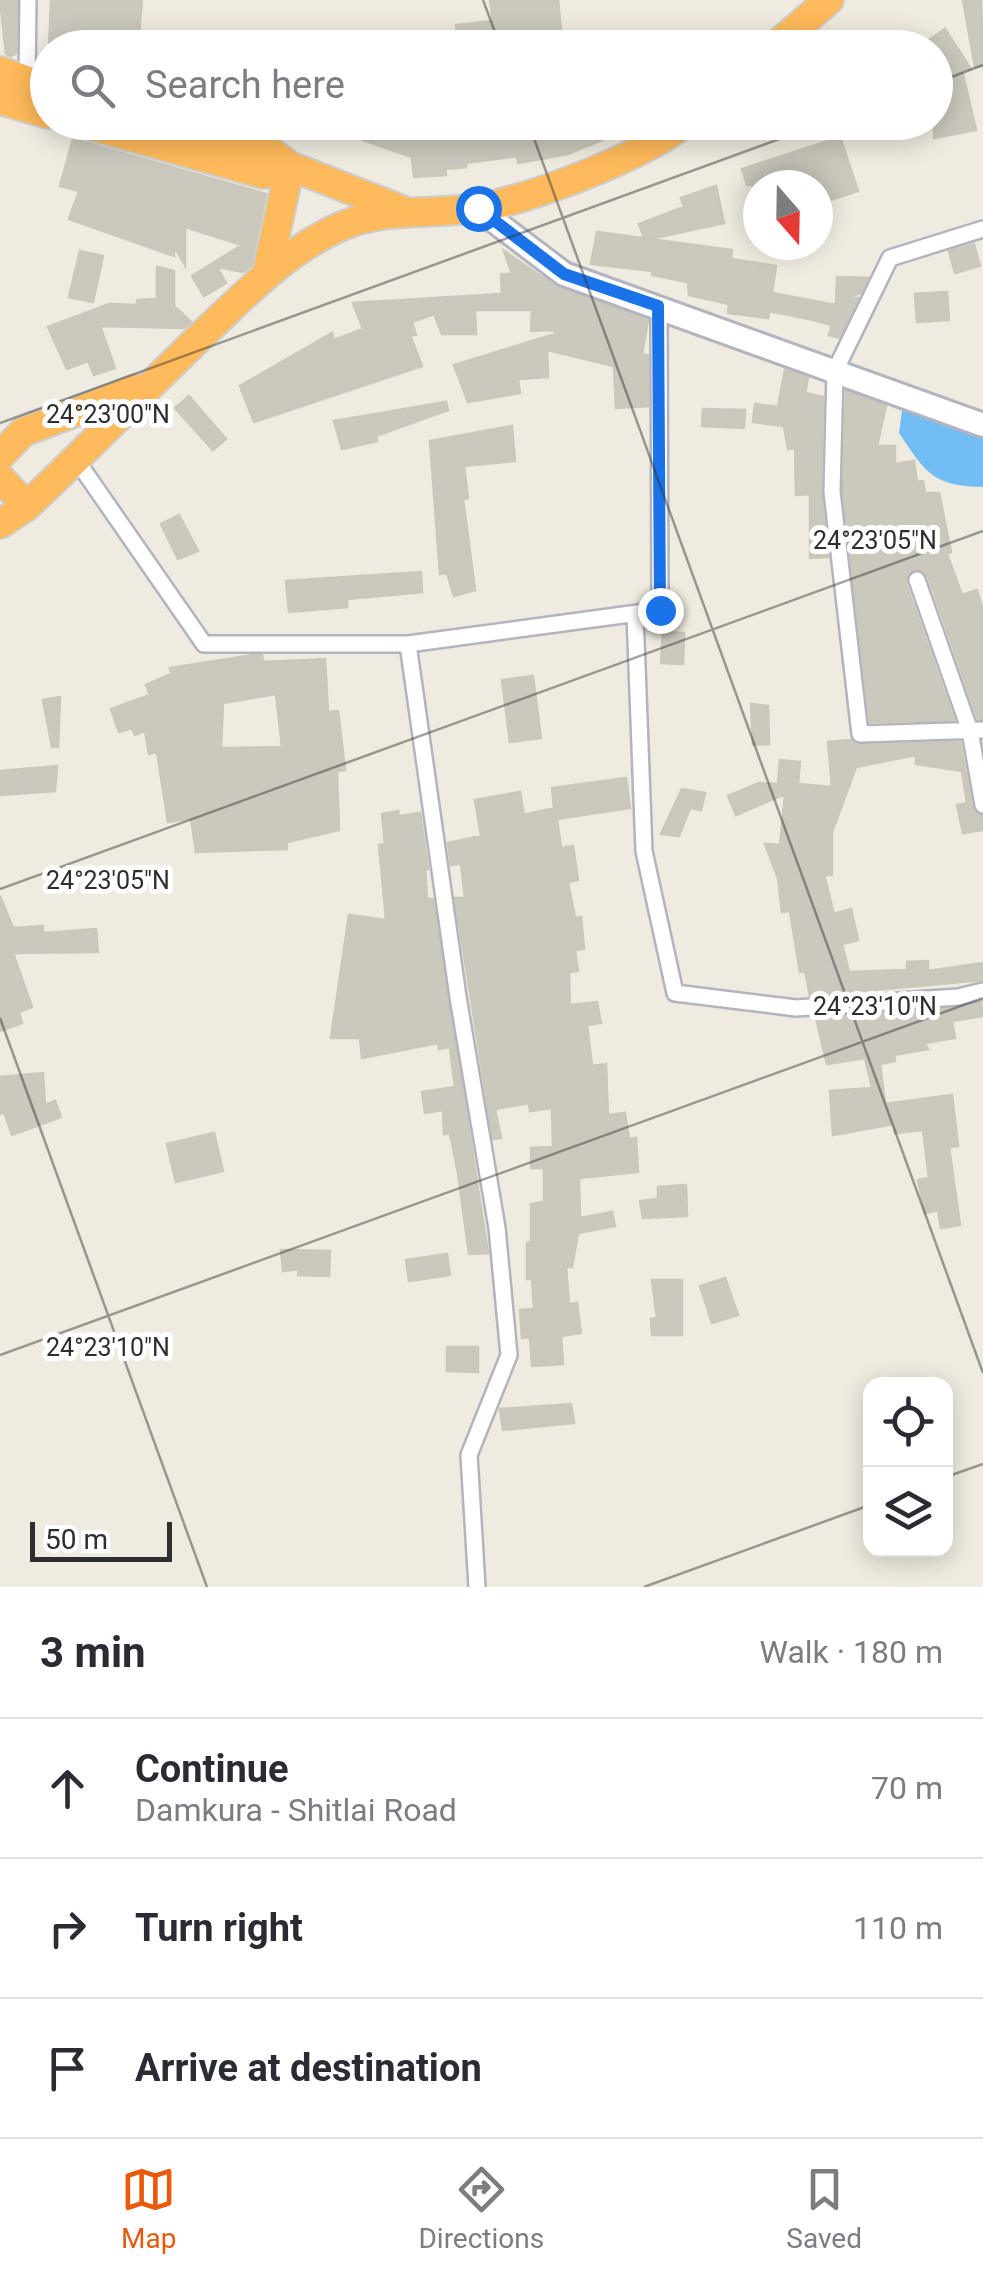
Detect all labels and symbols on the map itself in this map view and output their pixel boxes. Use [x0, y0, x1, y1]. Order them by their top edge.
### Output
north arrow [743, 170, 833, 260]
route start [456, 186, 502, 232]
text: 24°23'00"N [46, 400, 170, 429]
text: 24°23'05"N [813, 526, 937, 555]
route end [638, 588, 684, 634]
text: 24°23'05"N [46, 866, 170, 895]
text: 24°23'10"N [813, 992, 937, 1021]
text: 24°23'10"N [46, 1333, 170, 1362]
scale bar [30, 1517, 172, 1562]

